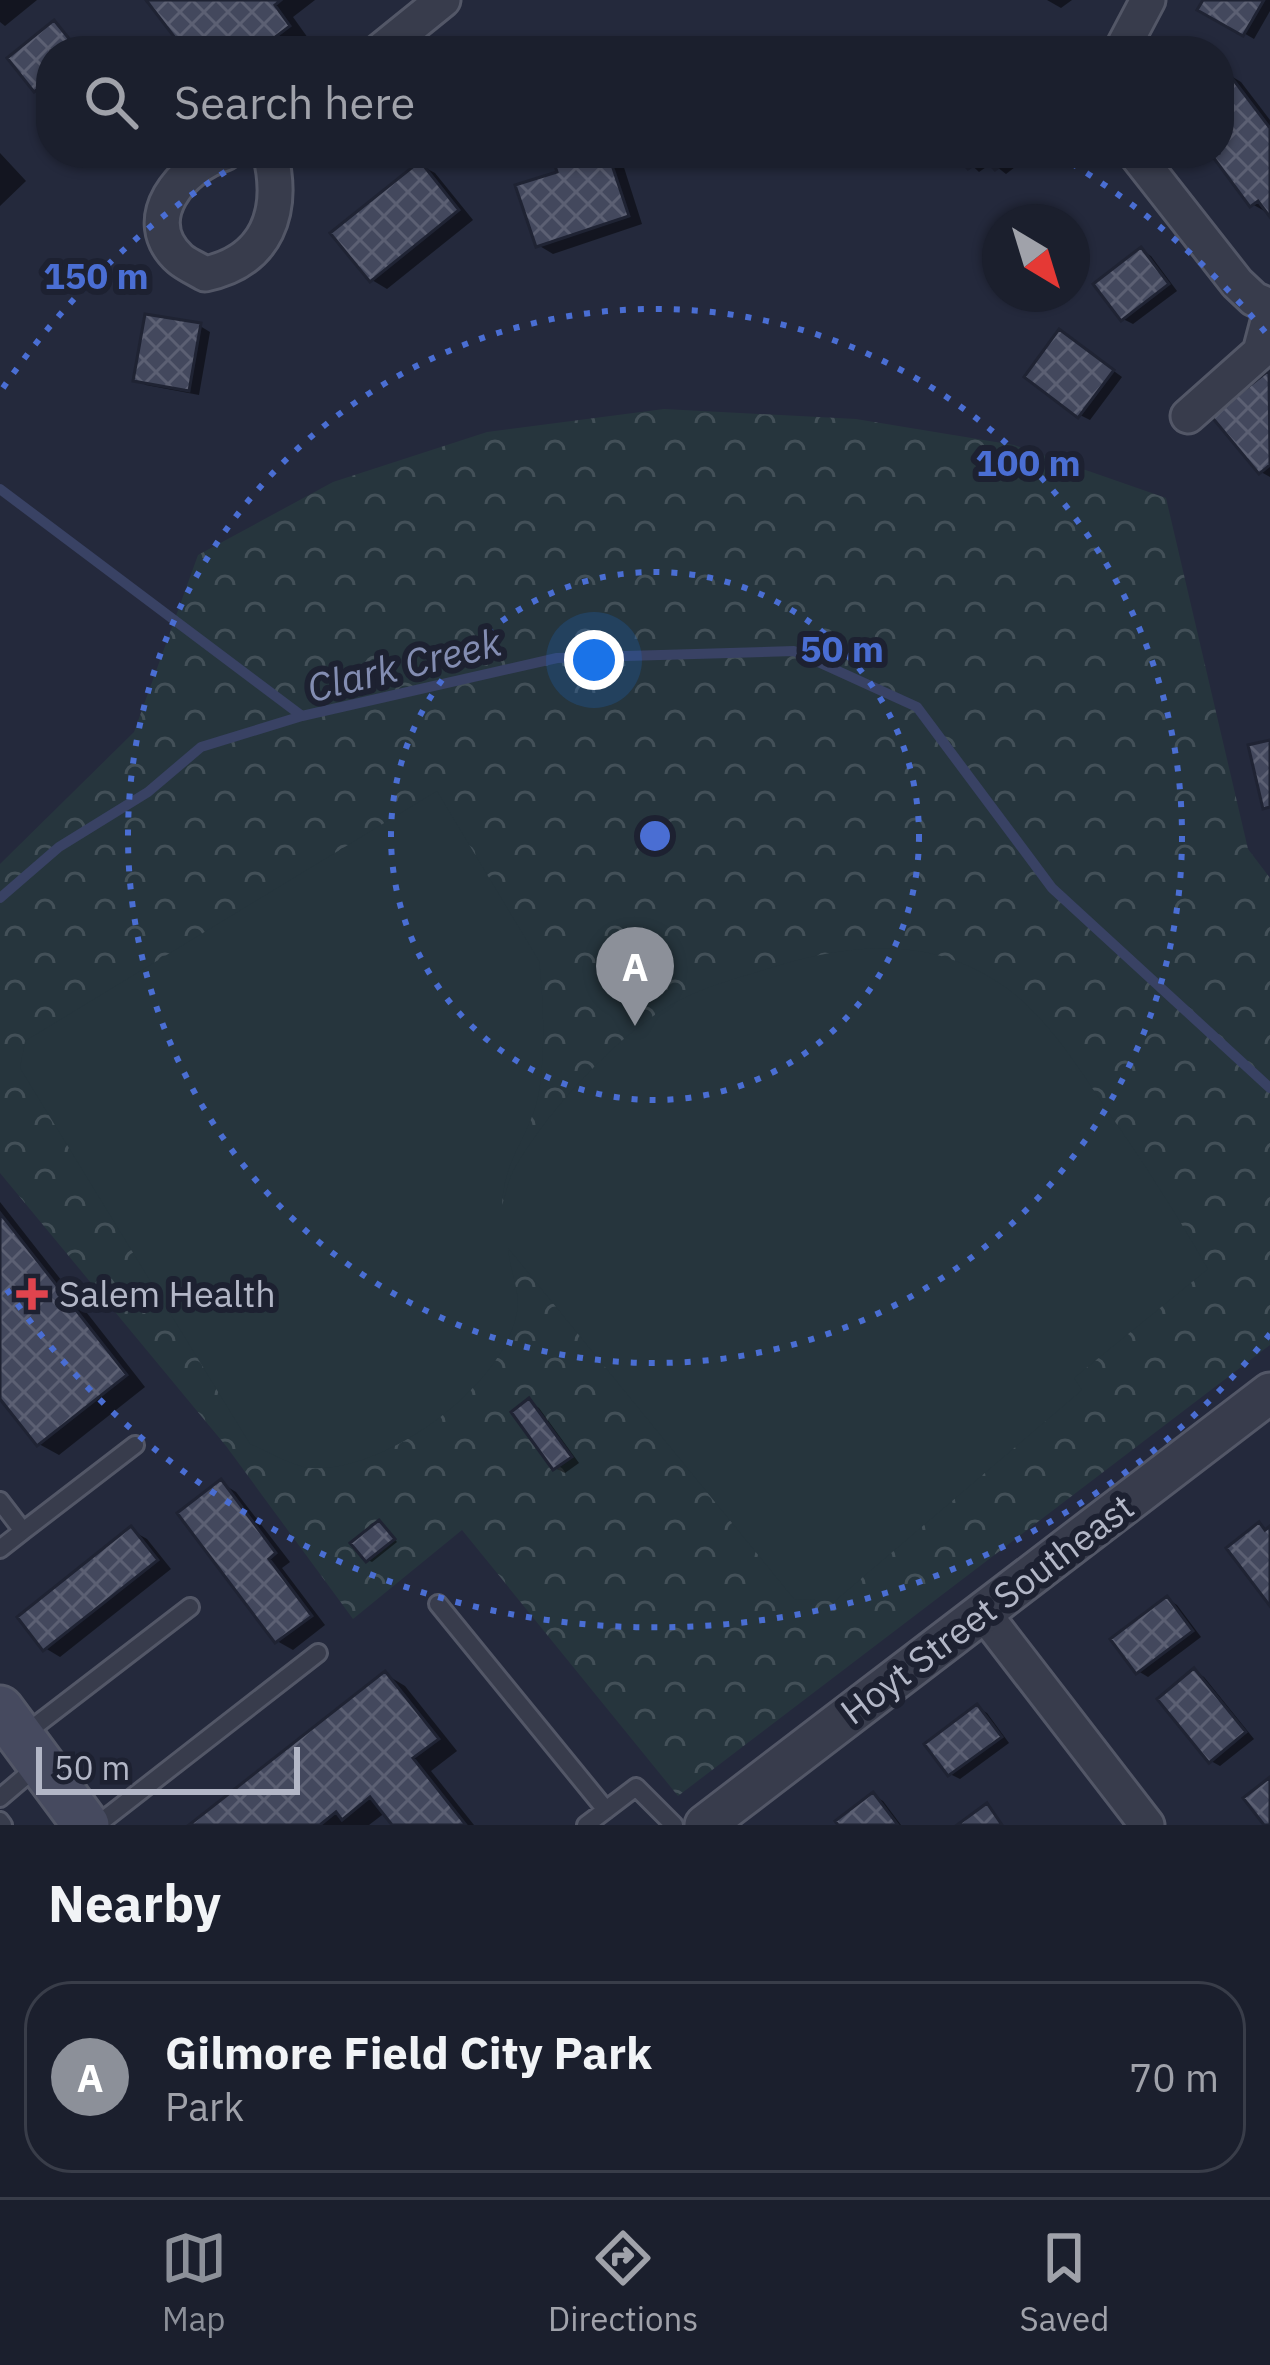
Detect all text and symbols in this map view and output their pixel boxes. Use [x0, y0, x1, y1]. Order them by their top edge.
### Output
search box [36, 36, 1234, 168]
icon: search [78, 69, 144, 135]
text: Search here [174, 73, 415, 131]
north arrow [982, 204, 1090, 312]
text: 150 m [43, 252, 149, 299]
text: 100 m [975, 439, 1081, 486]
water label: Clark Creek [302, 616, 507, 713]
text: 50 m [800, 625, 884, 672]
your location [564, 630, 624, 690]
centre of rings [634, 815, 676, 857]
pin: A [596, 927, 674, 1026]
place label: Salem Health [59, 1270, 276, 1317]
marker: Salem Health [16, 1278, 48, 1310]
street label: Hoyt Street Southeast [831, 1483, 1143, 1734]
scale bar [36, 1741, 300, 1794]
text: 50 m [54, 1746, 130, 1789]
text: Nearby [48, 1870, 221, 1936]
text: Gilmore Field City Park [165, 2023, 652, 2081]
text: A [77, 2052, 103, 2103]
text: 70 m [1129, 2052, 1219, 2103]
text: Park [165, 2081, 244, 2132]
tab: Map [161, 2225, 227, 2340]
tab: Directions [548, 2225, 698, 2340]
tab: Saved [1020, 2225, 1109, 2340]

